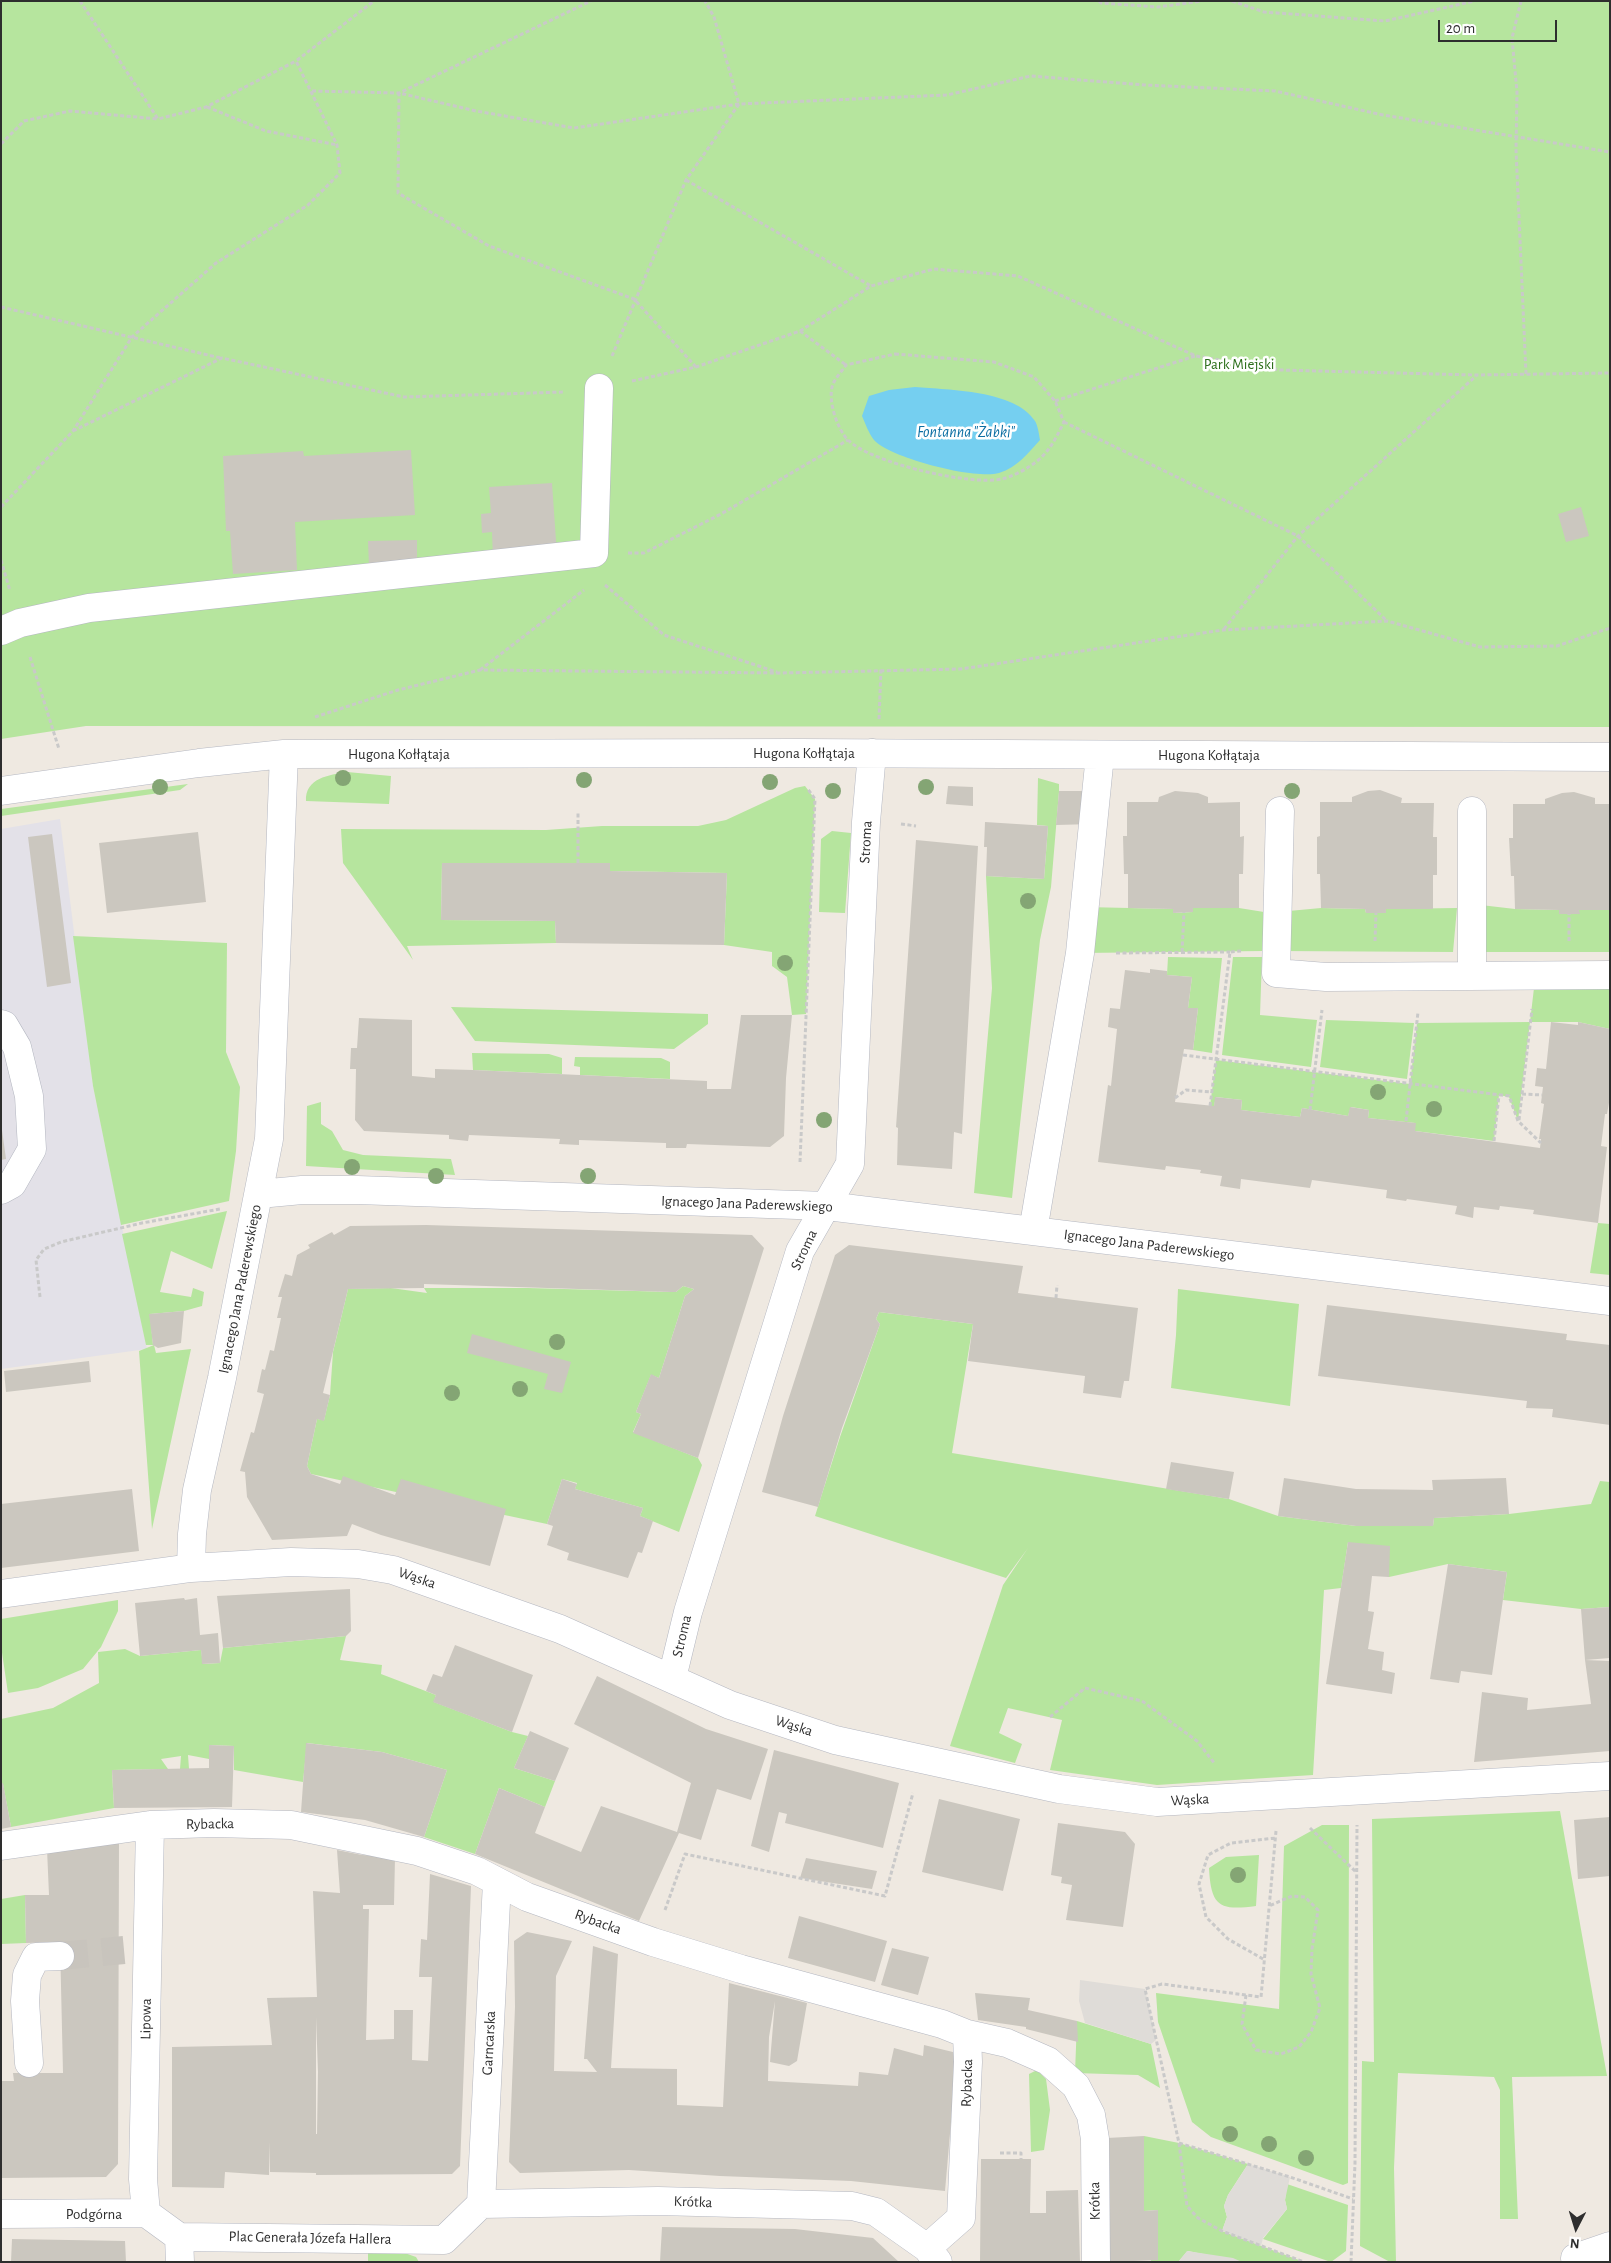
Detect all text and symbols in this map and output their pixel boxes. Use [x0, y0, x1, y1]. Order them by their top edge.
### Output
scale bar [1441, 10, 1560, 42]
text: 20 m [1446, 21, 1475, 36]
park label: Park Miejski [1204, 355, 1274, 373]
water label: Fontanna "Żabki" [917, 422, 1015, 442]
street label: Hugona Kołłątaja [753, 744, 855, 762]
street label: Hugona Kołłątaja [348, 745, 450, 763]
street label: Hugona Kołłątaja [1158, 746, 1260, 764]
street label: Stroma [856, 820, 876, 864]
street label: Ignacego Jana Paderewskiego [661, 1192, 833, 1216]
street label: Ignacego Jana Paderewskiego [215, 1203, 265, 1375]
street label: Ignacego Jana Paderewskiego [1063, 1226, 1235, 1264]
street label: Stroma [787, 1227, 821, 1273]
street label: Wąska [396, 1563, 438, 1593]
street label: Stroma [668, 1613, 696, 1659]
street label: Wąska [773, 1711, 815, 1741]
street label: Wąska [1170, 1790, 1210, 1810]
street label: Rybacka [186, 1815, 234, 1833]
street label: Rybacka [572, 1905, 624, 1939]
street label: Lipowa [137, 1998, 155, 2040]
street label: Garncarska [478, 2010, 500, 2076]
street label: Rybacka [957, 2059, 977, 2107]
street label: Krótka [1086, 2182, 1104, 2220]
street label: Krótka [673, 2192, 713, 2212]
north arrow [1551, 2203, 1601, 2253]
street label: Podgórna [66, 2205, 122, 2223]
street label: Plac Generała Józefa Hallera [228, 2228, 392, 2248]
text: N [1569, 2236, 1580, 2250]

